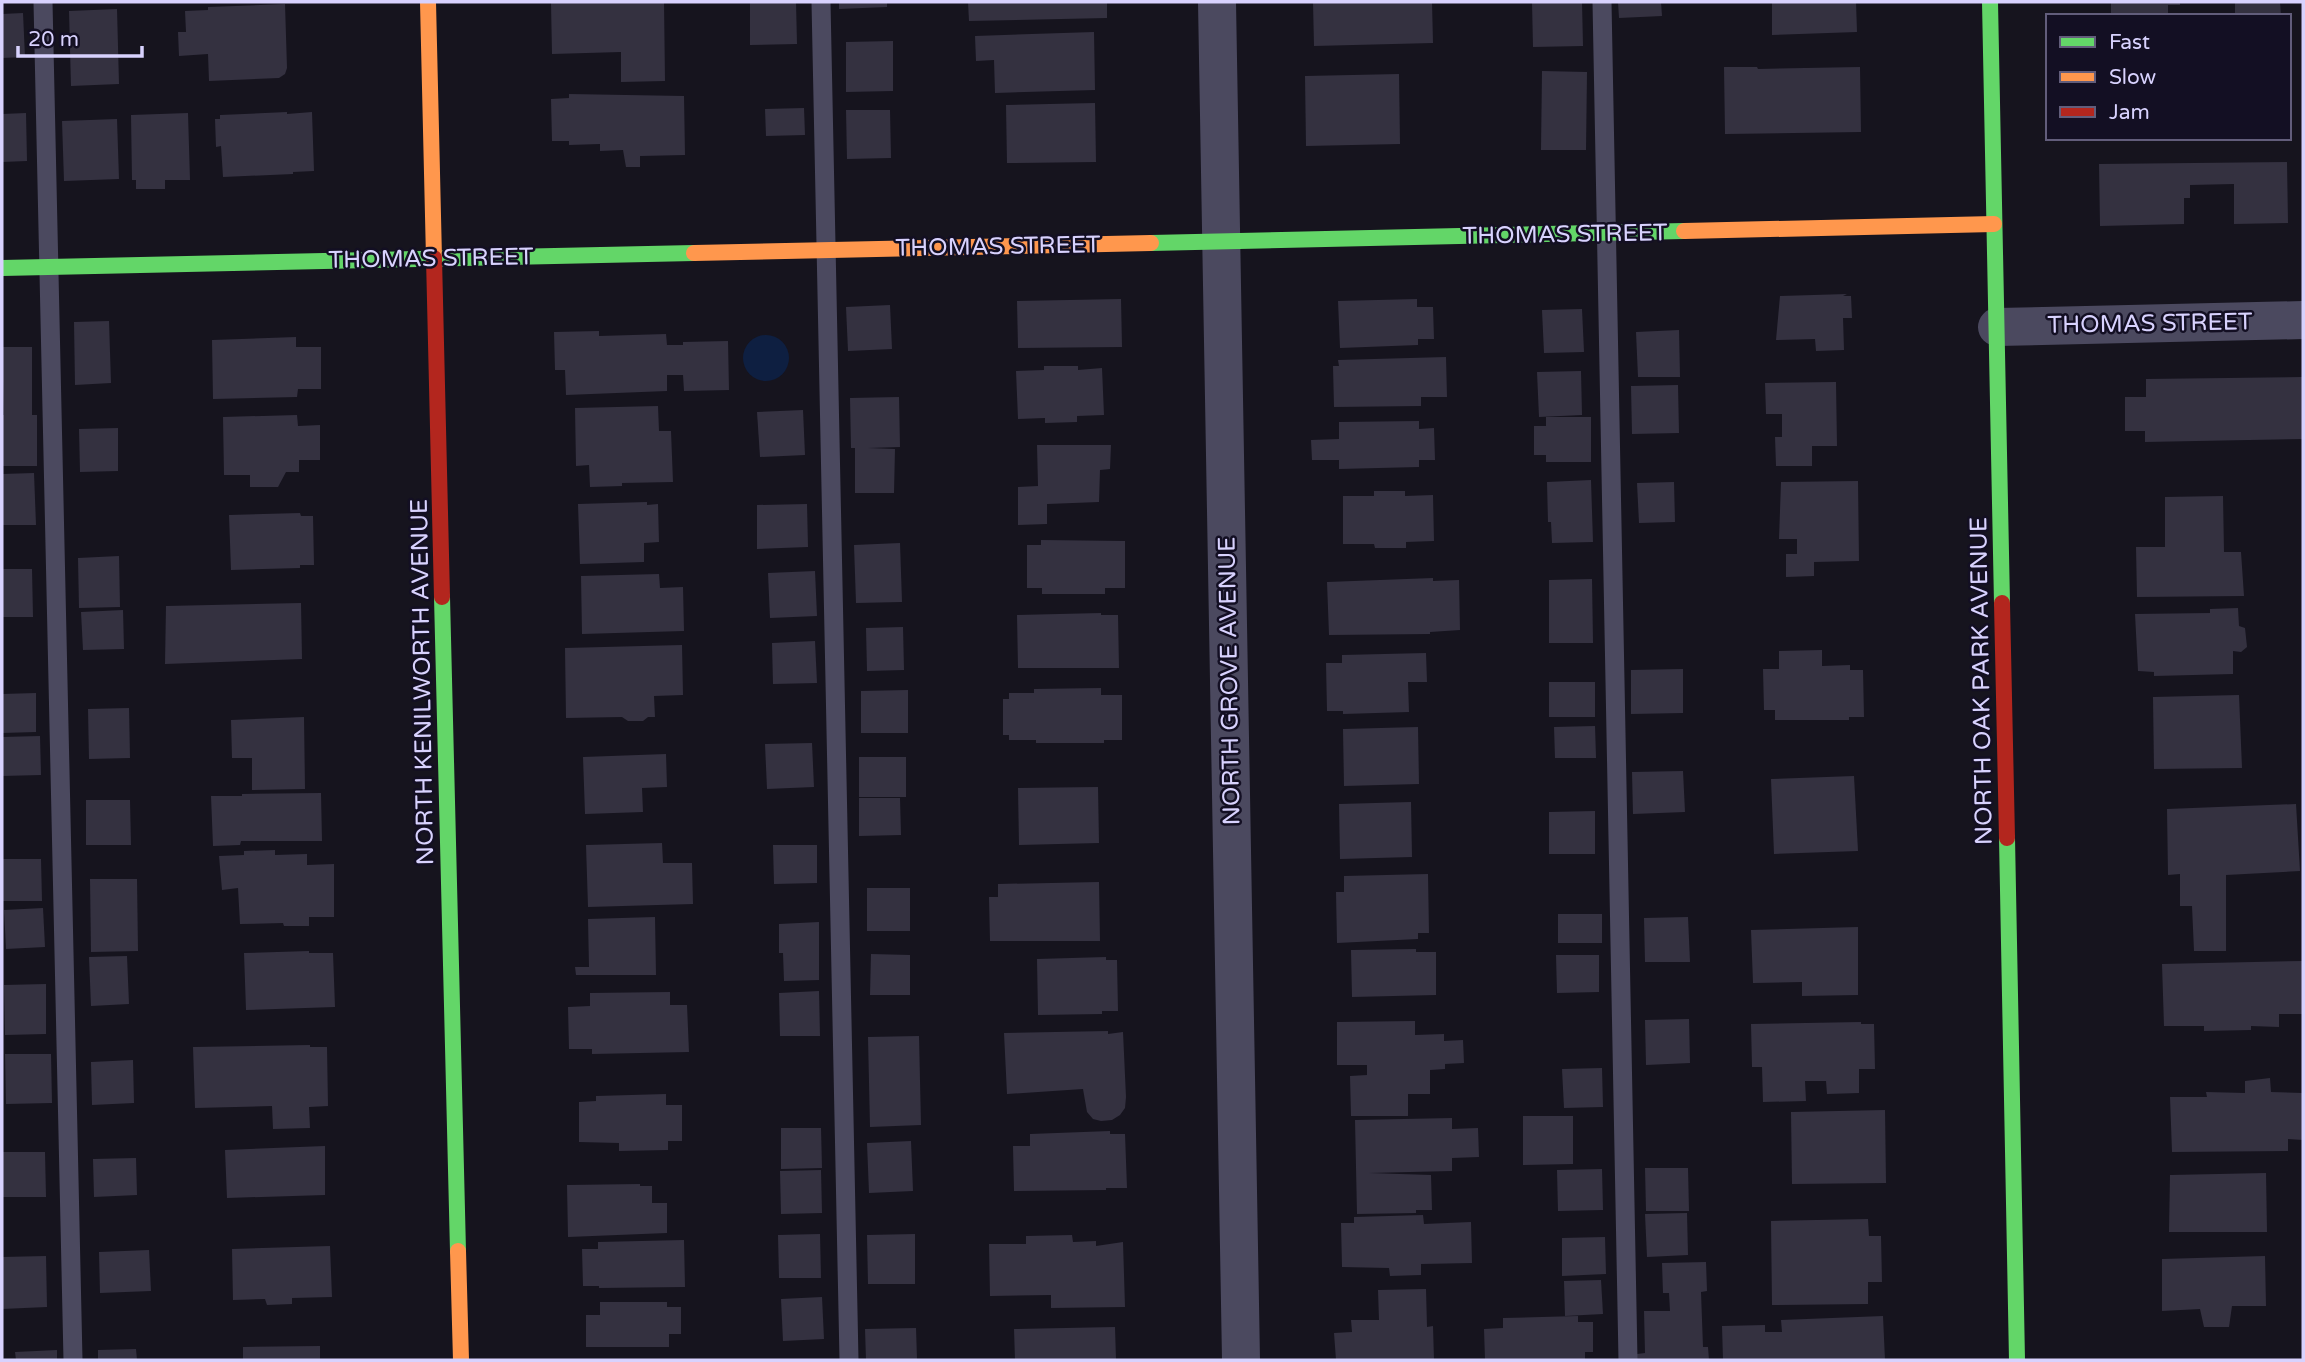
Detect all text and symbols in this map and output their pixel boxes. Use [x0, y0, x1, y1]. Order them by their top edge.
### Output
scale bar [18, 14, 142, 58]
legend [2046, 14, 2291, 140]
text: 20 m [28, 27, 79, 52]
text: Fast [2109, 30, 2150, 55]
text: Slow [2109, 65, 2157, 90]
text: Jam [2109, 100, 2150, 125]
street label: THOMAS STREET [1462, 218, 1668, 251]
street label: THOMAS STREET [895, 230, 1101, 263]
street label: THOMAS STREET [328, 242, 534, 275]
street label: THOMAS STREET [2047, 307, 2253, 340]
street label: NORTH KENILWORTH AVENUE [405, 498, 440, 866]
street label: NORTH OAK PARK AVENUE [1964, 517, 1999, 845]
street label: NORTH GROVE AVENUE [1212, 536, 1247, 826]

